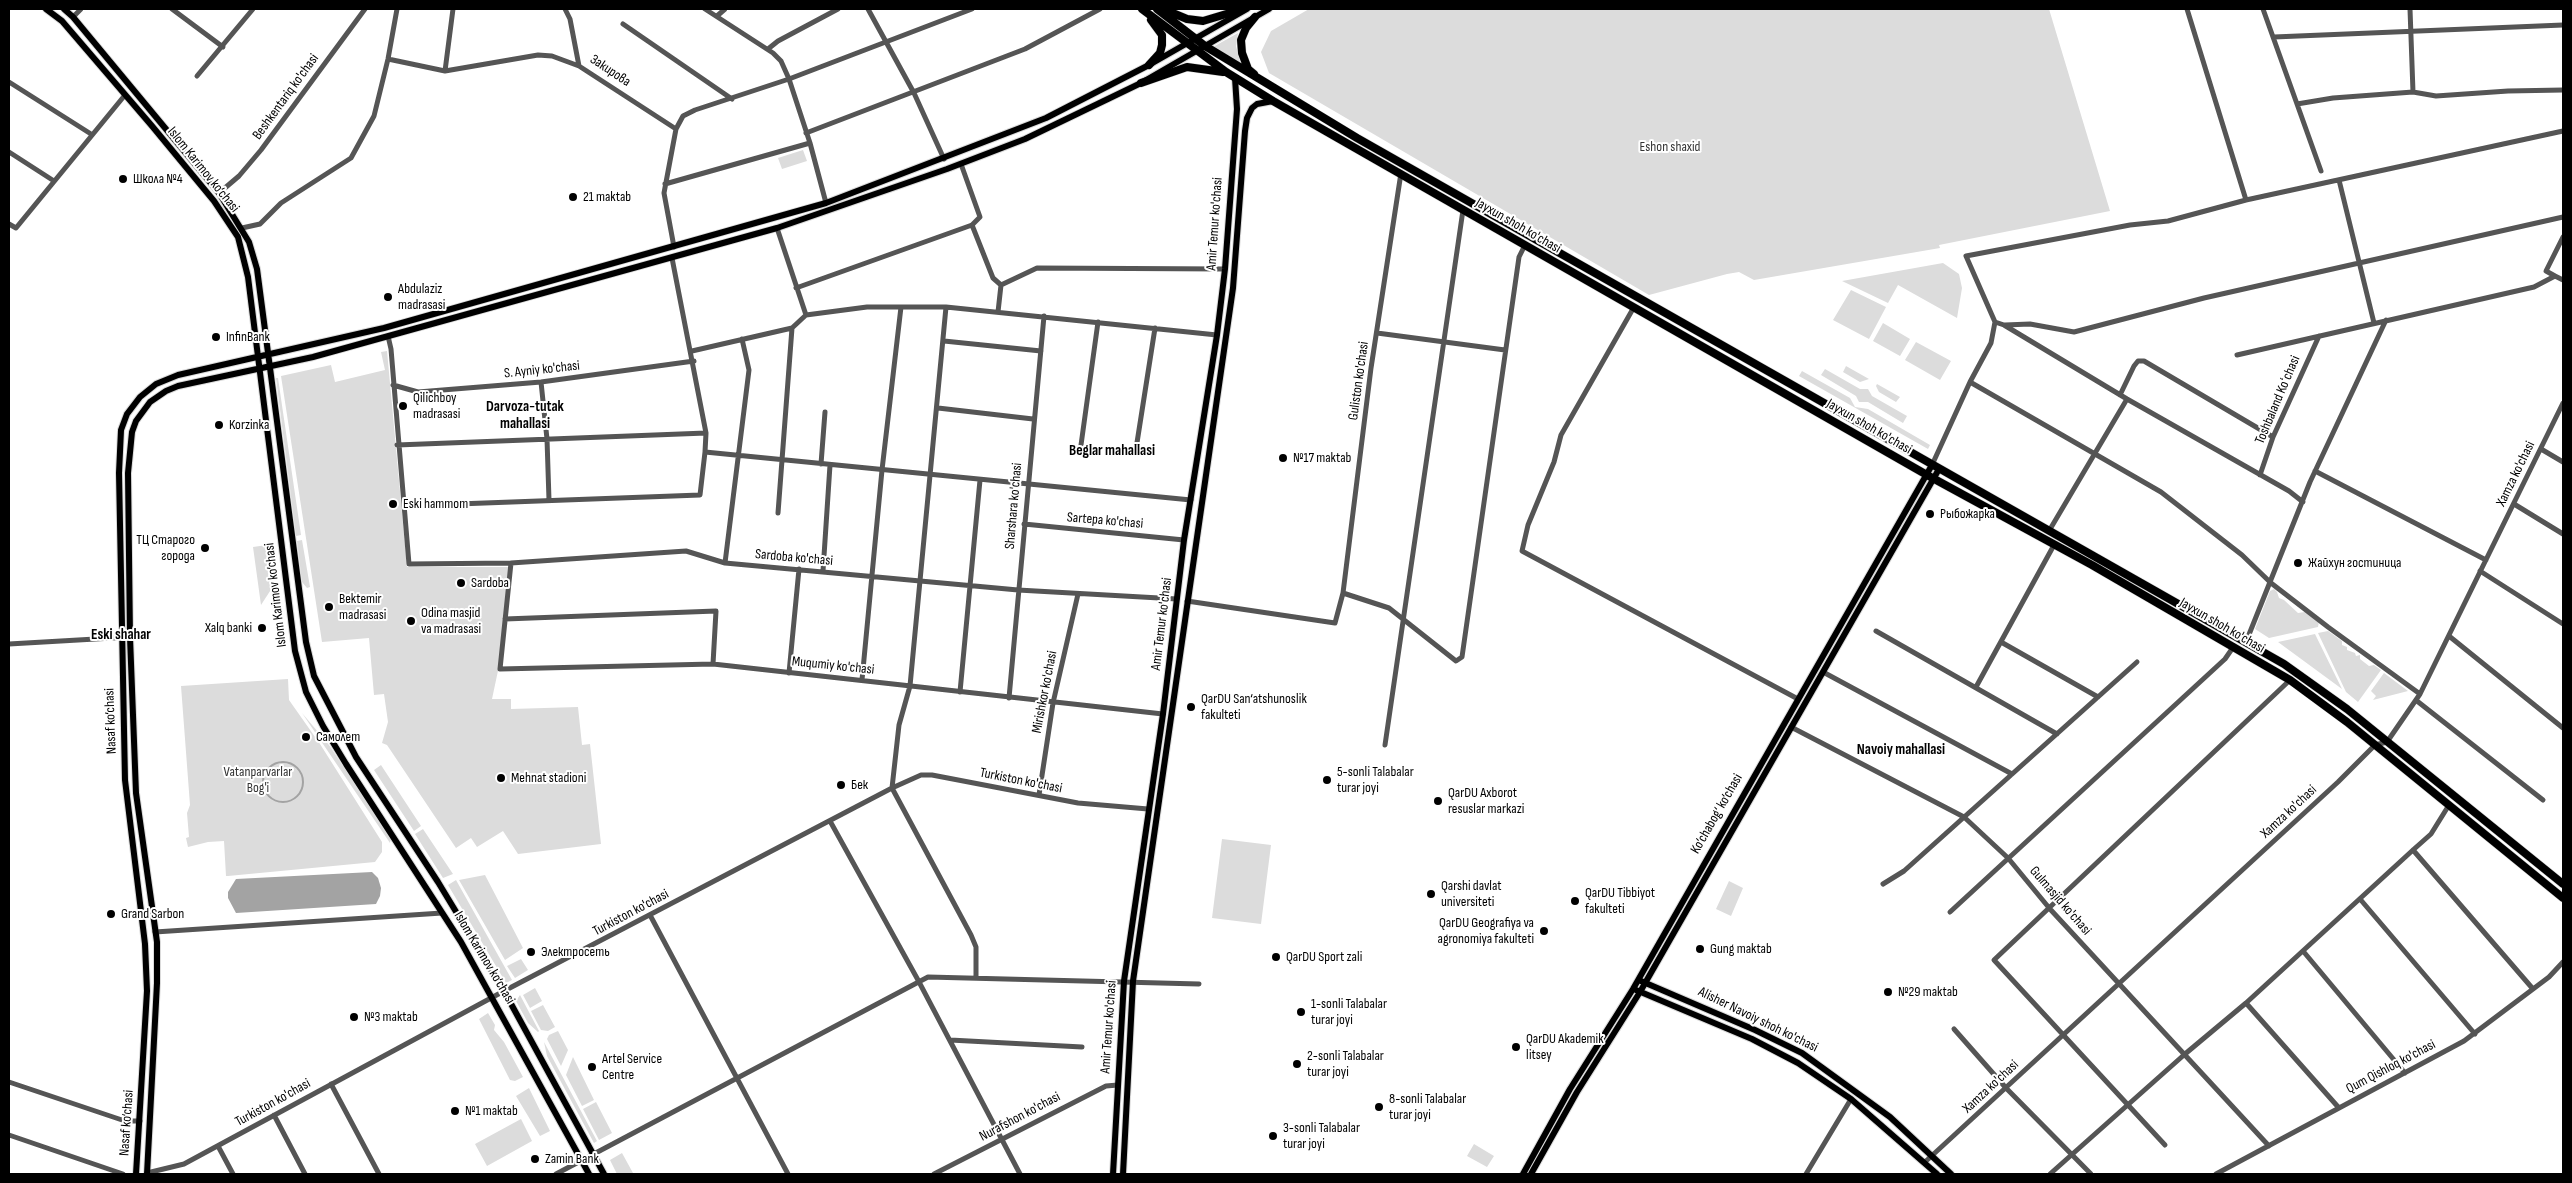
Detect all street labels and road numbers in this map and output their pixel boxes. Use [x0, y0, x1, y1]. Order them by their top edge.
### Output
street label: Beshkentariq ko'chasi [249, 51, 323, 143]
street label: Закирова [586, 51, 634, 91]
street label: Islom Karimov ko‘chasi [163, 124, 243, 216]
street label: Amir Temur ko'chasi [1203, 177, 1227, 271]
street label: Jayxun shoh ko'chasi [1472, 195, 1564, 257]
street label: Guliston ko'chasi [1345, 341, 1373, 421]
street label: Toshbaland Koʻchasi [2252, 353, 2304, 447]
street label: S. Ayniy ko'chasi [503, 358, 581, 382]
street label: Jayxun shoh ko'chasi [1823, 396, 1915, 458]
street label: Xamza ko'chasi [2493, 439, 2539, 509]
street label: Sharshara ko'chasi [1002, 462, 1026, 550]
street label: Sartepa ko'chasi [1066, 509, 1144, 533]
street label: Islom Karimov ko‘chasi [261, 542, 291, 648]
street label: Sardoba ko'chasi [754, 546, 834, 570]
street label: Amir Temur ko'chasi [1148, 577, 1176, 671]
street label: Jayxun shoh ko'chasi [2176, 595, 2268, 657]
street label: Mirishkor ko'chasi [1029, 649, 1061, 735]
street label: Muqumiy ko'chasi [791, 653, 875, 679]
street label: Nasaf ko‘chasi [101, 688, 121, 754]
street label: Turkiston ko'chasi [978, 765, 1064, 797]
street label: Ko‘chabog‘ ko‘chasi [1687, 771, 1747, 857]
street label: Xamza ko'chasi [2257, 782, 2321, 842]
street label: Gulmasjid ko'chasi [2026, 863, 2094, 939]
street label: Turkiston ko'chasi [590, 886, 672, 940]
street label: Islom Karimov ko‘chasi [450, 909, 518, 1007]
street label: Amir Temur ko'chasi [1097, 980, 1121, 1074]
street label: Alisher Navoiy shoh ko'chasi [1695, 984, 1821, 1056]
street label: Qum Qishloq ko'chasi [2343, 1036, 2439, 1098]
street label: Xamza ko'chasi [1959, 1057, 2023, 1117]
street label: Turkiston ko'chasi [232, 1075, 314, 1131]
street label: Nasaf ko‘chasi [116, 1089, 138, 1157]
street label: Nurafshon ko'chasi [977, 1089, 1063, 1145]

